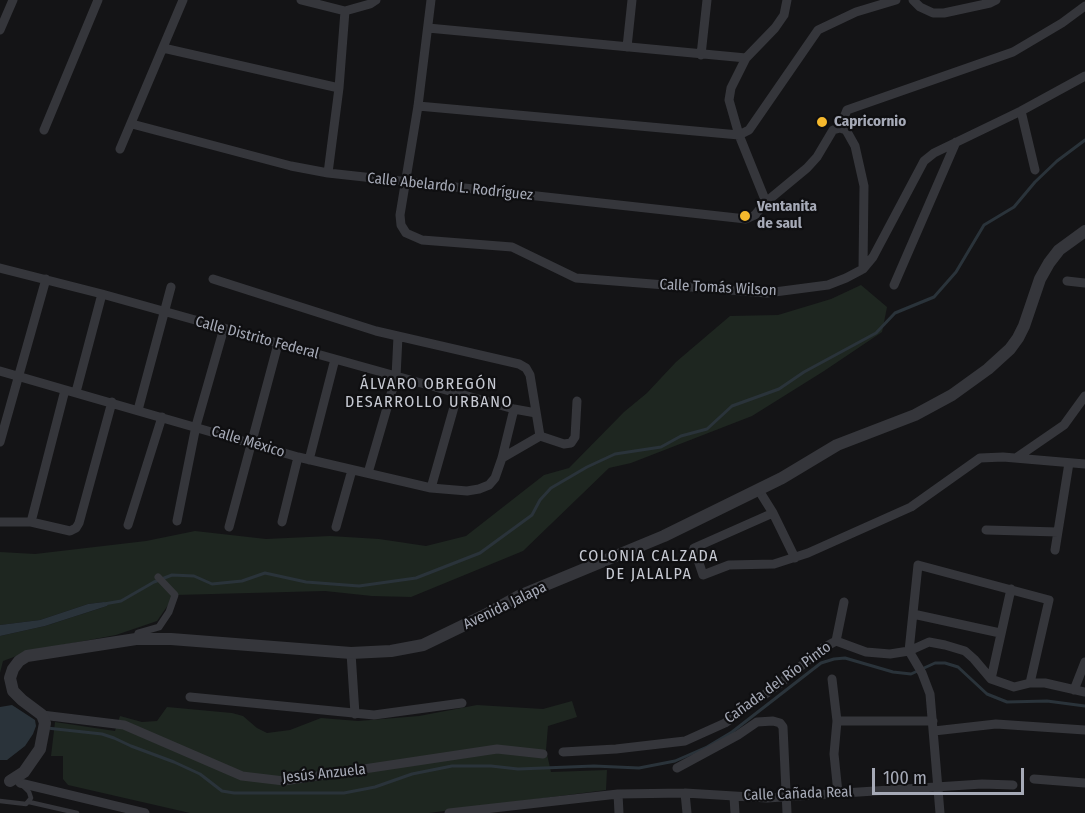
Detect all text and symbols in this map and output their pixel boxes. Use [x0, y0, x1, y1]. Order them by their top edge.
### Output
place label: Capricornio [834, 113, 906, 131]
marker: Capricornio [815, 115, 829, 129]
street label: Calle Abelardo L. Rodríguez [366, 169, 534, 205]
place label: Ventanita de saul [757, 198, 817, 233]
marker: Ventanita de saul [738, 209, 752, 223]
street label: Calle Tomás Wilson [659, 276, 777, 300]
street label: Calle Distrito Federal [193, 313, 321, 363]
district label: ÁLVARO OBREGÓN DESARROLLO URBANO [345, 375, 513, 413]
street label: Calle México [209, 422, 287, 462]
district label: COLONIA CALZADA DE JALALPA [579, 547, 719, 585]
street label: Avenida Jalapa [461, 578, 549, 634]
street label: Cañada del Río Pinto [721, 638, 835, 728]
scale bar [875, 756, 1026, 794]
street label: Jesús Anzuela [281, 761, 367, 787]
text: 100 m [883, 767, 927, 789]
street label: Calle Cañada Real [743, 783, 853, 805]

